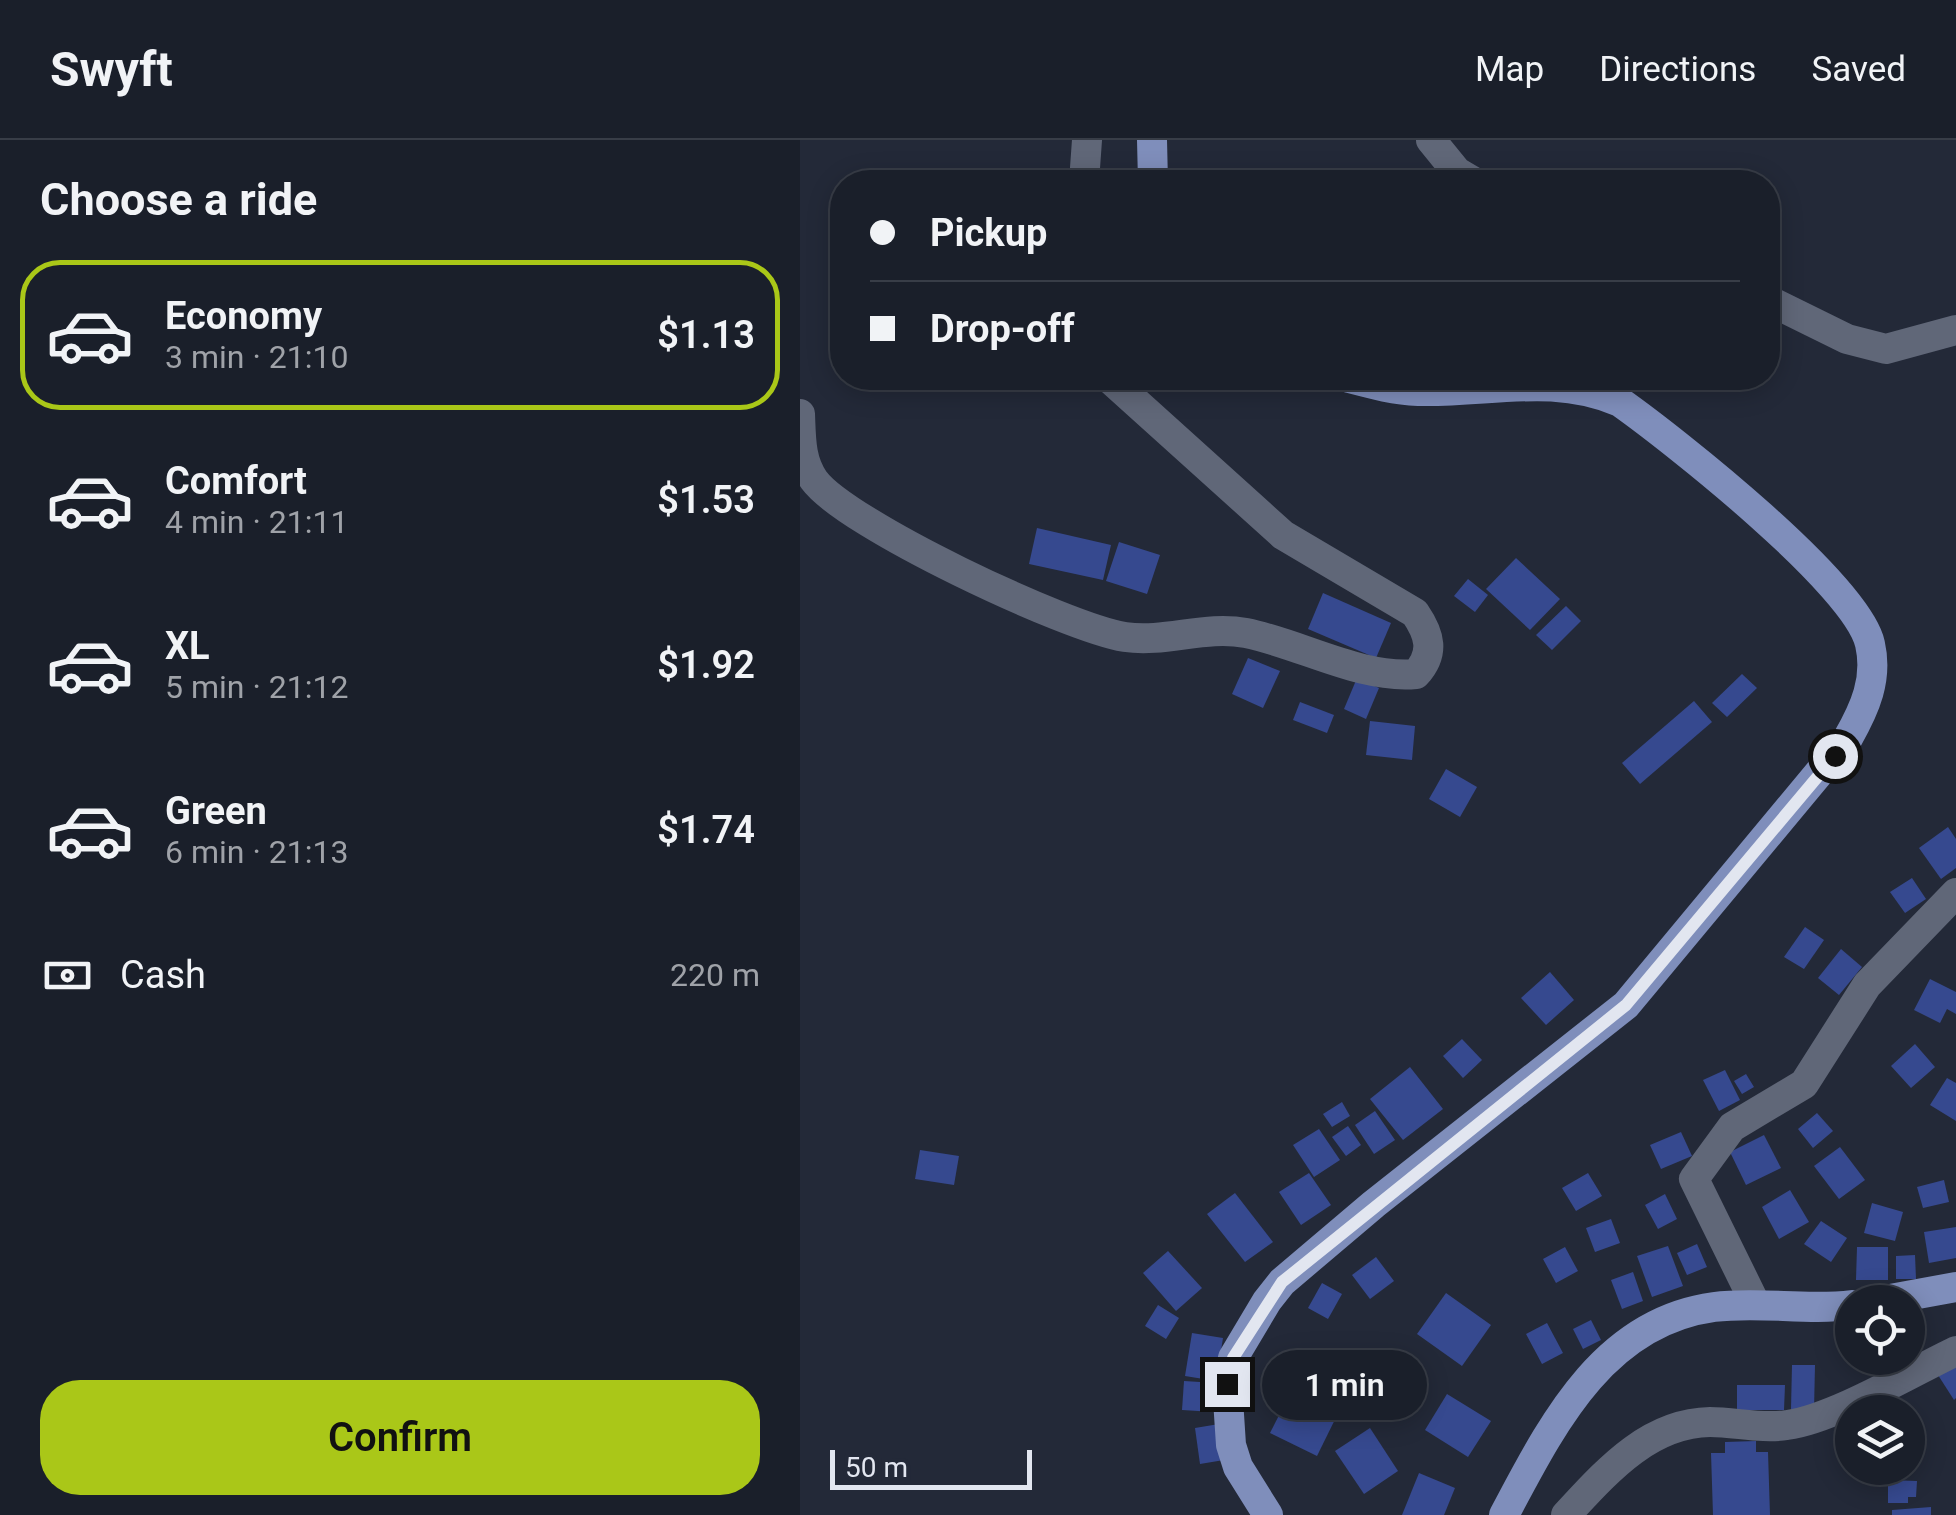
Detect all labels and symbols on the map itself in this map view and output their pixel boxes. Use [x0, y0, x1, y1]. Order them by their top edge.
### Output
route start [1813, 734, 1858, 779]
callout: 1 min [1262, 1349, 1427, 1419]
route end [1205, 1362, 1250, 1407]
scale bar [830, 1445, 1032, 1490]

